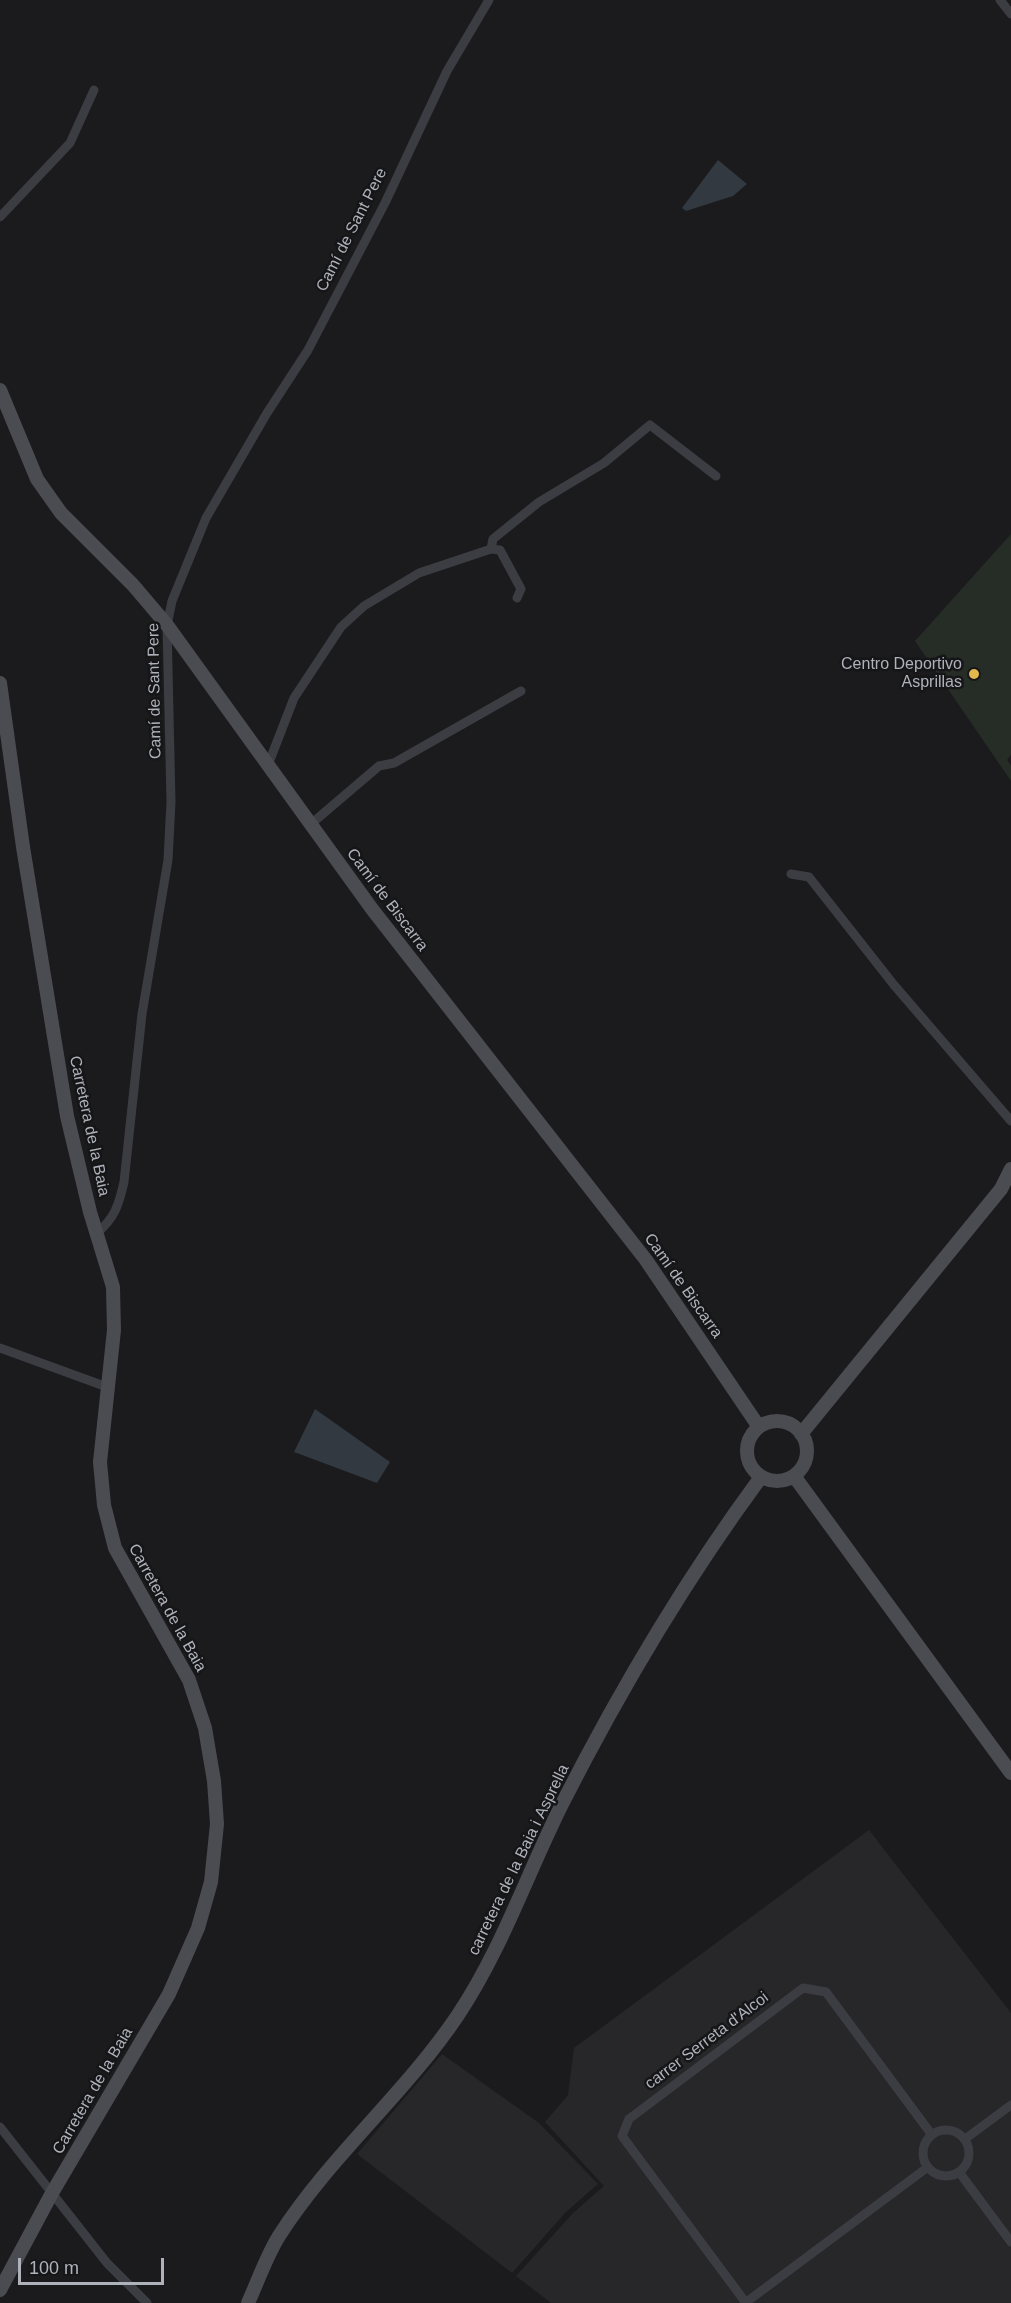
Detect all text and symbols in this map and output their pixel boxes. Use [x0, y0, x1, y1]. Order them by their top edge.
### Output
street label: Camí de Sant Pere [313, 165, 391, 295]
street label: Camí de Sant Pere [144, 623, 166, 759]
place label: Centro Deportivo Asprillas [841, 655, 962, 693]
marker: Centro Deportivo Asprillas [967, 667, 981, 681]
street label: Camí de Biscarra [342, 845, 432, 955]
street label: Carretera de la Baia [65, 1054, 113, 1198]
street label: Camí de Biscarra [640, 1230, 726, 1342]
street label: Carretera de la Baia [124, 1541, 210, 1675]
street label: carretera de la Baia i Asprella [464, 1761, 574, 1959]
street label: carrer Serreta d'Alcoi [641, 1988, 773, 2094]
street label: Carretera de la Baia [49, 2024, 137, 2158]
scale bar [21, 2246, 166, 2284]
text: 100 m [29, 2258, 79, 2278]

